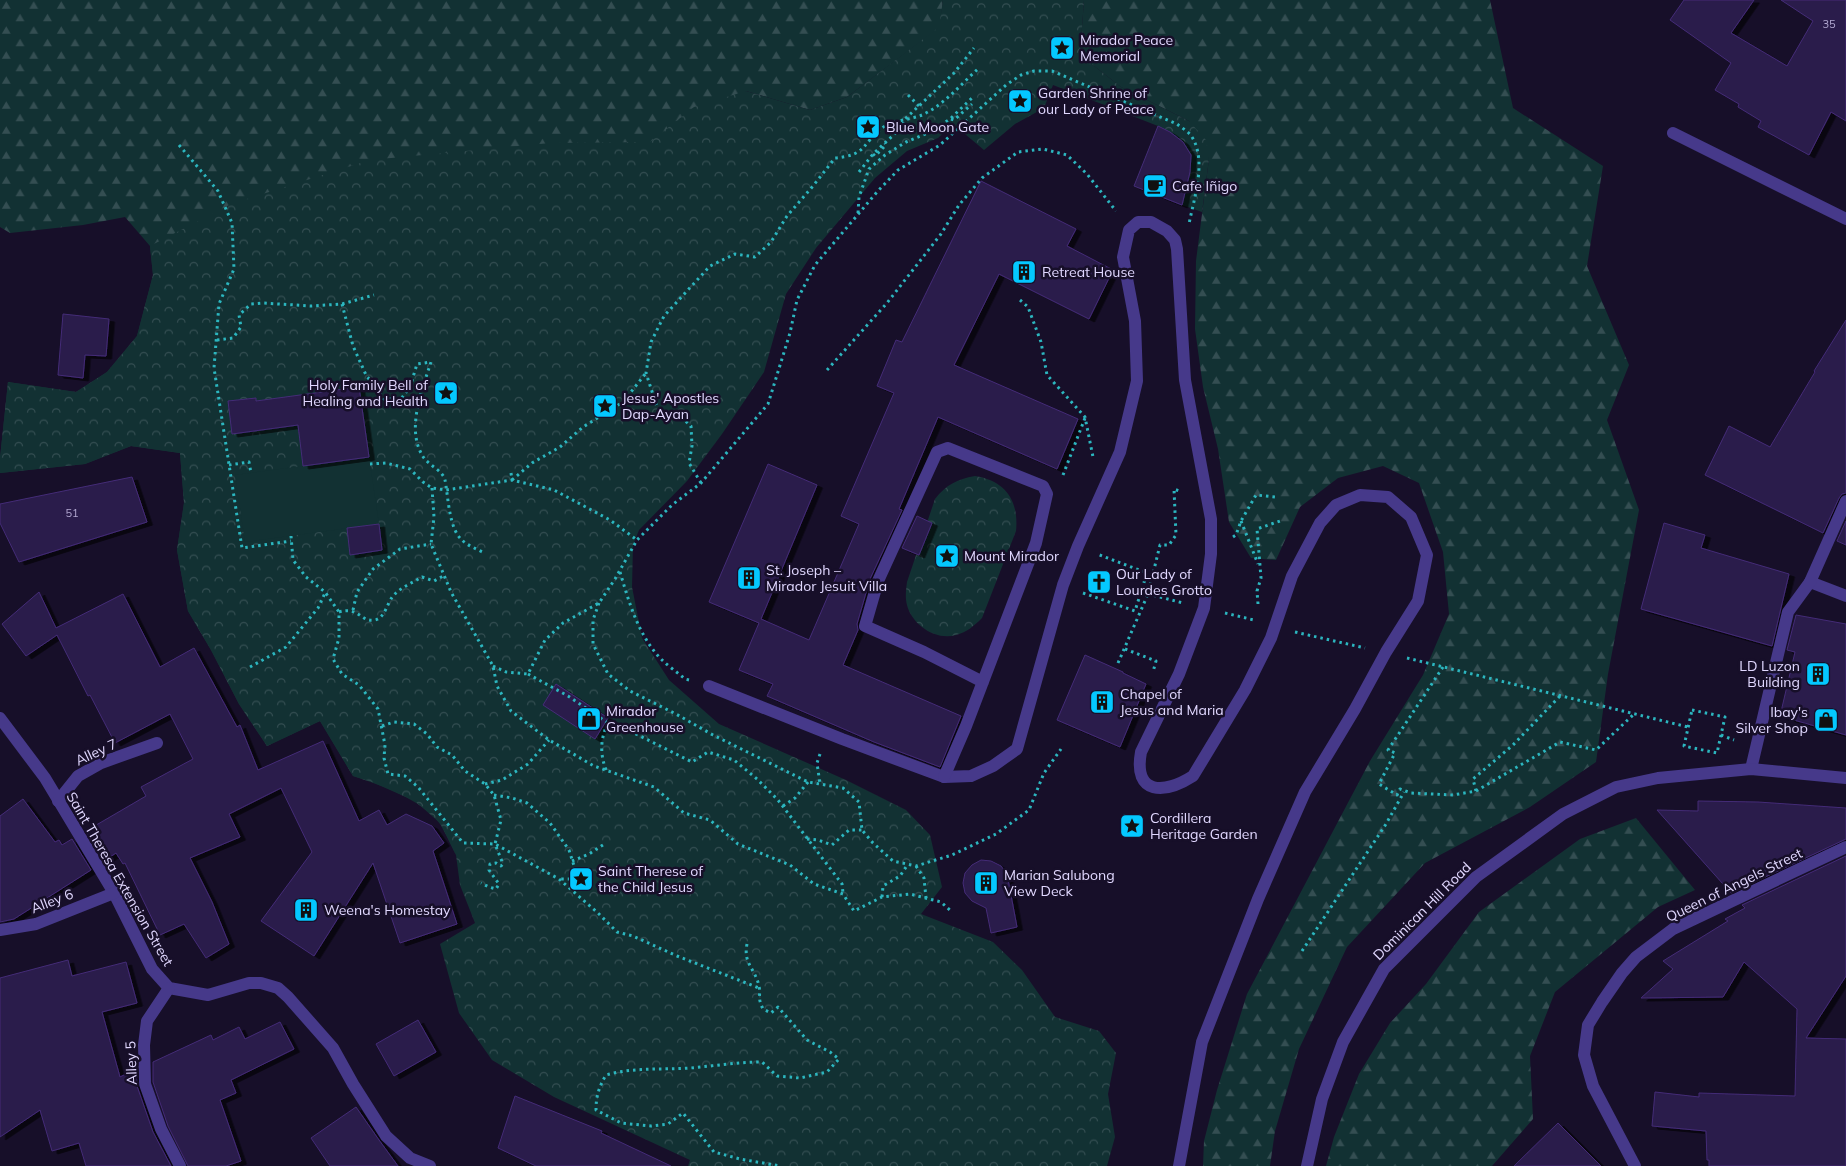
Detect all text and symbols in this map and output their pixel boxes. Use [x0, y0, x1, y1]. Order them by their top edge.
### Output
house number: 35 [1822, 17, 1836, 31]
place label: Mirador Peace Memorial [1080, 31, 1173, 65]
place icon: Mirador Peace Memorial [1049, 35, 1075, 61]
place label: Garden Shrine of our Lady of Peace [1038, 84, 1154, 118]
place icon: Garden Shrine of our Lady of Peace [1007, 88, 1033, 114]
place icon: Blue Moon Gate [855, 114, 881, 140]
place label: Blue Moon Gate [886, 118, 989, 136]
cafe icon: Cafe Iñigo [1142, 173, 1168, 199]
place label: Cafe Iñigo [1172, 177, 1237, 195]
building icon: Retreat House [1011, 259, 1037, 285]
place label: Retreat House [1042, 263, 1135, 281]
place label: Holy Family Bell of Healing and Health [302, 376, 428, 410]
place icon: Holy Family Bell of Healing and Health [433, 380, 459, 406]
place label: Jesus' Apostles Dap-Ayan [622, 389, 719, 423]
place icon: Jesus' Apostles Dap-Ayan [592, 393, 618, 419]
house number: 51 [65, 506, 79, 520]
place icon: Mount Mirador [934, 543, 960, 569]
place label: Mount Mirador [964, 547, 1060, 565]
place label: St. Joseph – Mirador Jesuit Villa [766, 561, 887, 595]
building icon: St. Joseph – Mirador Jesuit Villa [736, 565, 762, 591]
place label: Our Lady of Lourdes Grotto [1116, 565, 1212, 599]
church icon: Our Lady of Lourdes Grotto [1086, 569, 1112, 595]
place label: LD Luzon Building [1739, 657, 1800, 691]
building icon: LD Luzon Building [1805, 661, 1831, 687]
place label: Chapel of Jesus and Maria [1120, 685, 1224, 719]
building icon: Chapel of Jesus and Maria [1089, 689, 1115, 715]
place label: Mirador Greenhouse [606, 702, 684, 736]
place label: Ibay's Silver Shop [1736, 703, 1808, 737]
shop icon: Mirador Greenhouse [576, 706, 602, 732]
shop icon: Ibay's Silver Shop [1813, 707, 1839, 733]
street label: Alley 7 [72, 735, 120, 769]
street label: Saint Theresa Extension Street [63, 789, 177, 969]
place label: Cordillera Heritage Garden [1150, 809, 1258, 843]
place icon: Cordillera Heritage Garden [1119, 813, 1145, 839]
street label: Queen of Angels Street [1663, 844, 1805, 926]
street label: Dominican Hill Road [1369, 858, 1475, 964]
place label: Saint Therese of the Child Jesus [598, 862, 703, 896]
place icon: Saint Therese of the Child Jesus [568, 866, 594, 892]
place label: Marian Salubong View Deck [1004, 866, 1115, 900]
building icon: Marian Salubong View Deck [973, 870, 999, 896]
street label: Alley 6 [28, 885, 76, 917]
building icon: Weena's Homestay [293, 897, 319, 923]
place label: Weena's Homestay [324, 901, 451, 919]
street label: Alley 5 [121, 1041, 141, 1085]

